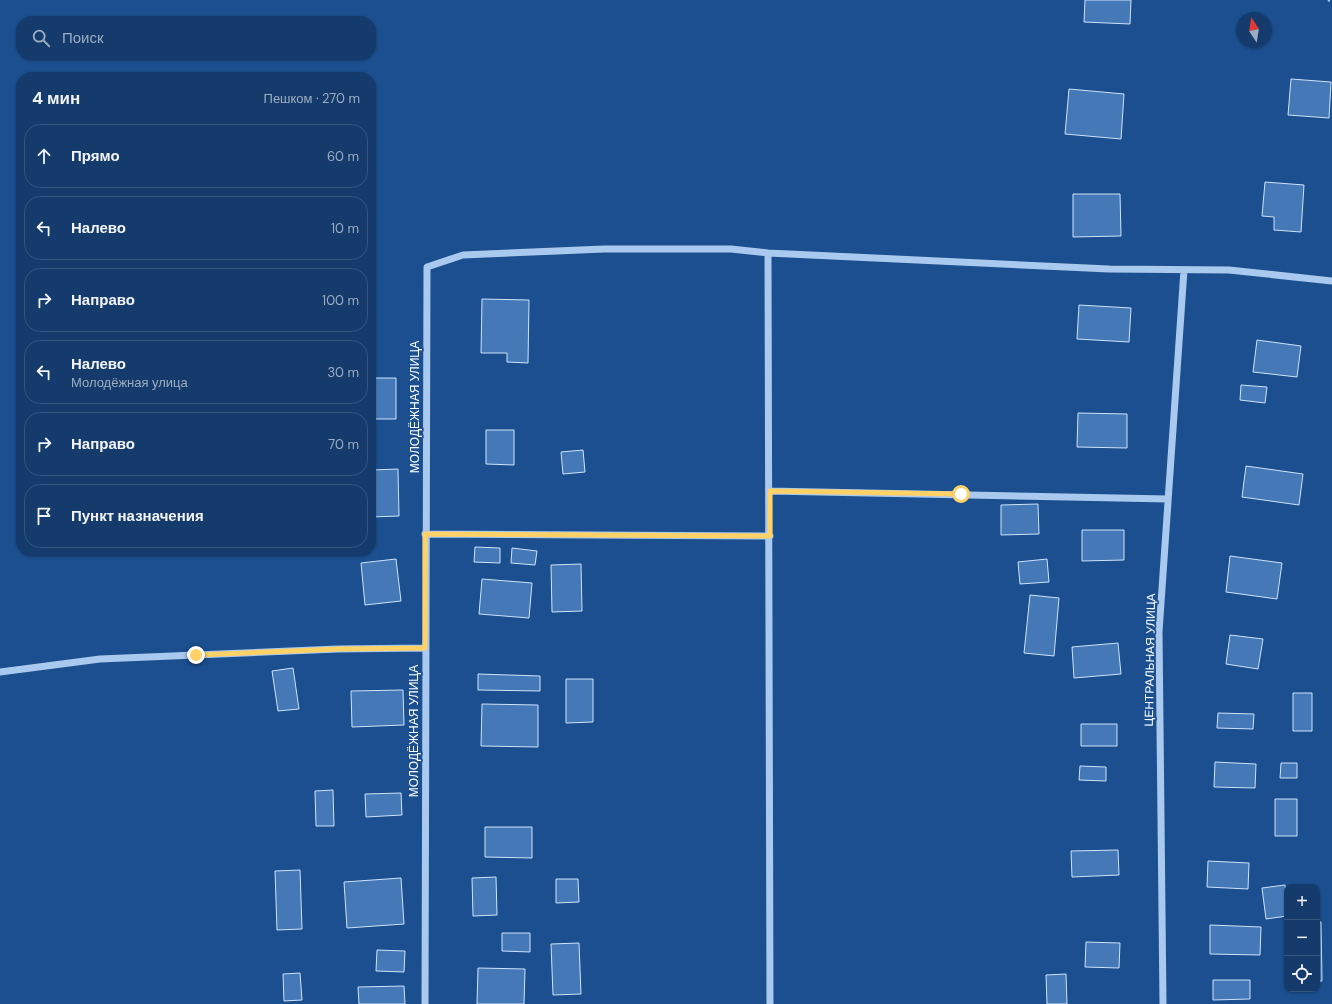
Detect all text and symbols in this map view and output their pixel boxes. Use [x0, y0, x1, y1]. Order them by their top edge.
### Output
north arrow [1236, 12, 1272, 48]
search box [16, 16, 376, 60]
icon: search [30, 27, 52, 49]
text: Поиск [62, 28, 104, 48]
text: 4 мин [32, 87, 80, 109]
text: Пешком · 270 m [264, 90, 360, 107]
icon: ahead [33, 145, 55, 167]
text: Прямо [71, 146, 120, 166]
text: 60 m [327, 148, 359, 165]
icon: left [33, 217, 55, 239]
text: Налево [71, 218, 126, 238]
text: 10 m [331, 220, 359, 237]
icon: right [33, 289, 55, 311]
text: Направо [71, 290, 135, 310]
text: 100 m [322, 292, 359, 309]
street label: МОЛОДЁЖНАЯ УЛИЦА [407, 341, 423, 473]
text: Налево [71, 354, 126, 374]
icon: left [33, 361, 55, 383]
text: 30 m [327, 364, 359, 381]
text: Молодёжная улица [71, 374, 188, 391]
icon: right [33, 433, 55, 455]
text: Направо [71, 434, 135, 454]
text: 70 m [328, 436, 359, 453]
route start [952, 485, 970, 503]
icon: arrive [33, 505, 55, 527]
text: Пункт назначения [71, 506, 204, 526]
street label: ЦЕНТРАЛЬНАЯ УЛИЦА [1141, 593, 1159, 727]
route end [187, 646, 205, 664]
street label: МОЛОДЁЖНАЯ УЛИЦА [406, 665, 422, 797]
map controls [1284, 884, 1320, 992]
button: + [1284, 884, 1320, 920]
button: − [1284, 920, 1320, 956]
button: locate [1284, 956, 1320, 992]

